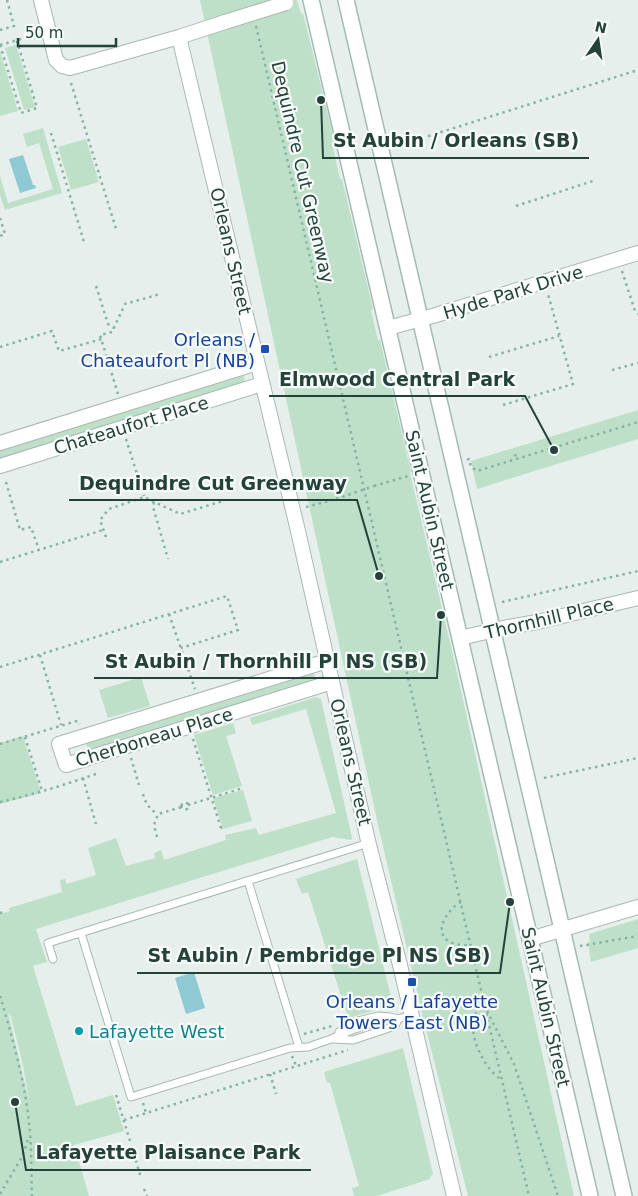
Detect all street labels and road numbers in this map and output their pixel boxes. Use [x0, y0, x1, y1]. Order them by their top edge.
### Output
street label: Dequindre Cut Greenway [267, 59, 339, 285]
street label: Orleans Street [206, 185, 256, 317]
street label: Hyde Park Drive [441, 261, 585, 323]
street label: Chateaufort Place [51, 391, 211, 459]
street label: Saint Aubin Street [401, 428, 459, 592]
street label: Thornhill Place [481, 593, 616, 643]
street label: Orleans Street [326, 696, 376, 828]
street label: Cherboneau Place [73, 703, 235, 771]
street label: Saint Aubin Street [517, 925, 575, 1089]

